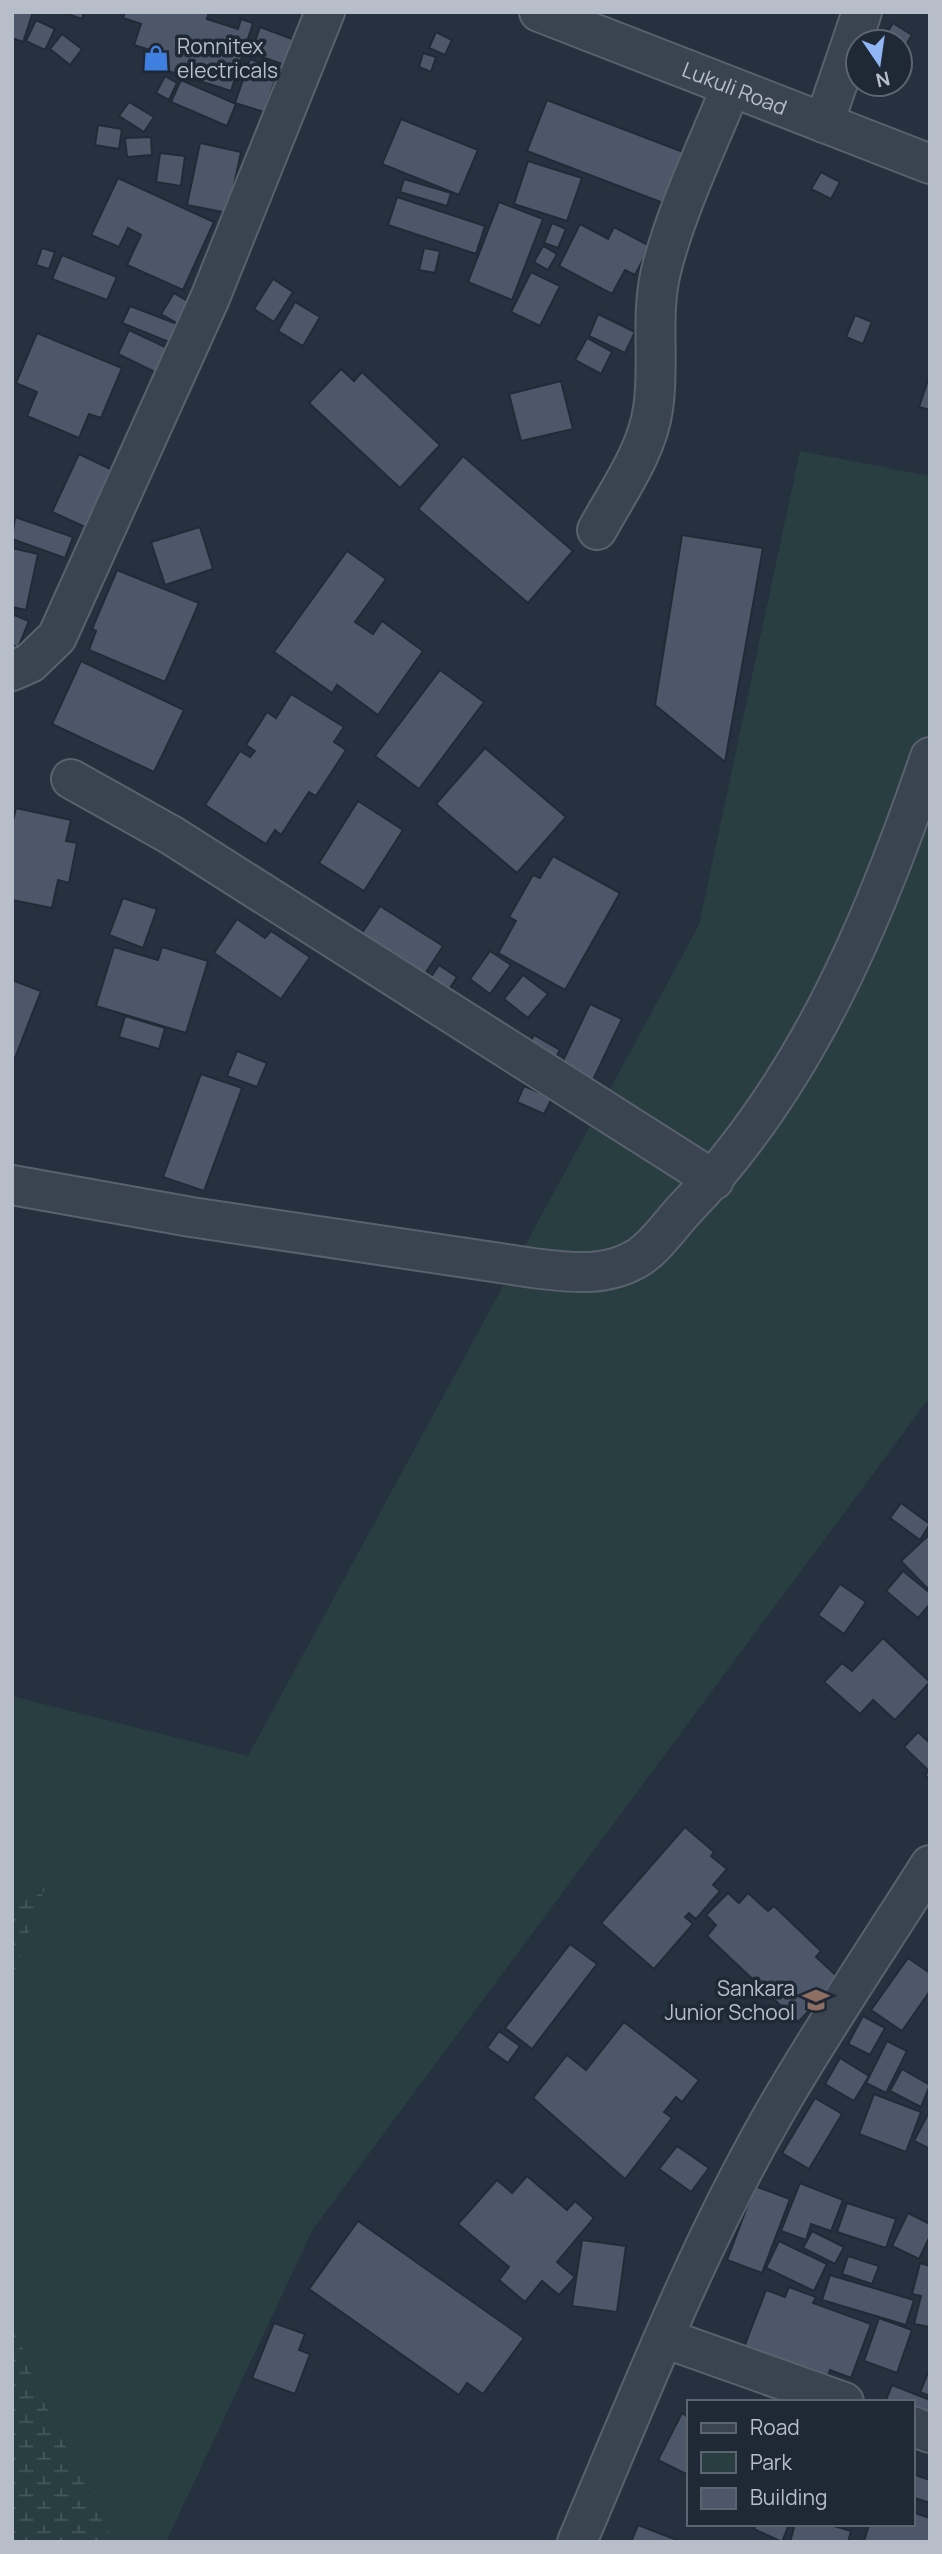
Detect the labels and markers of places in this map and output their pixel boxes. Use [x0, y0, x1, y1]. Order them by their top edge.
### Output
place label: Ronnitex electricals [177, 32, 278, 84]
shop icon: Ronnitex electricals [141, 43, 171, 73]
place label: Sankara Junior School [664, 1974, 795, 2026]
school or university icon: Sankara Junior School [801, 1985, 831, 2015]

